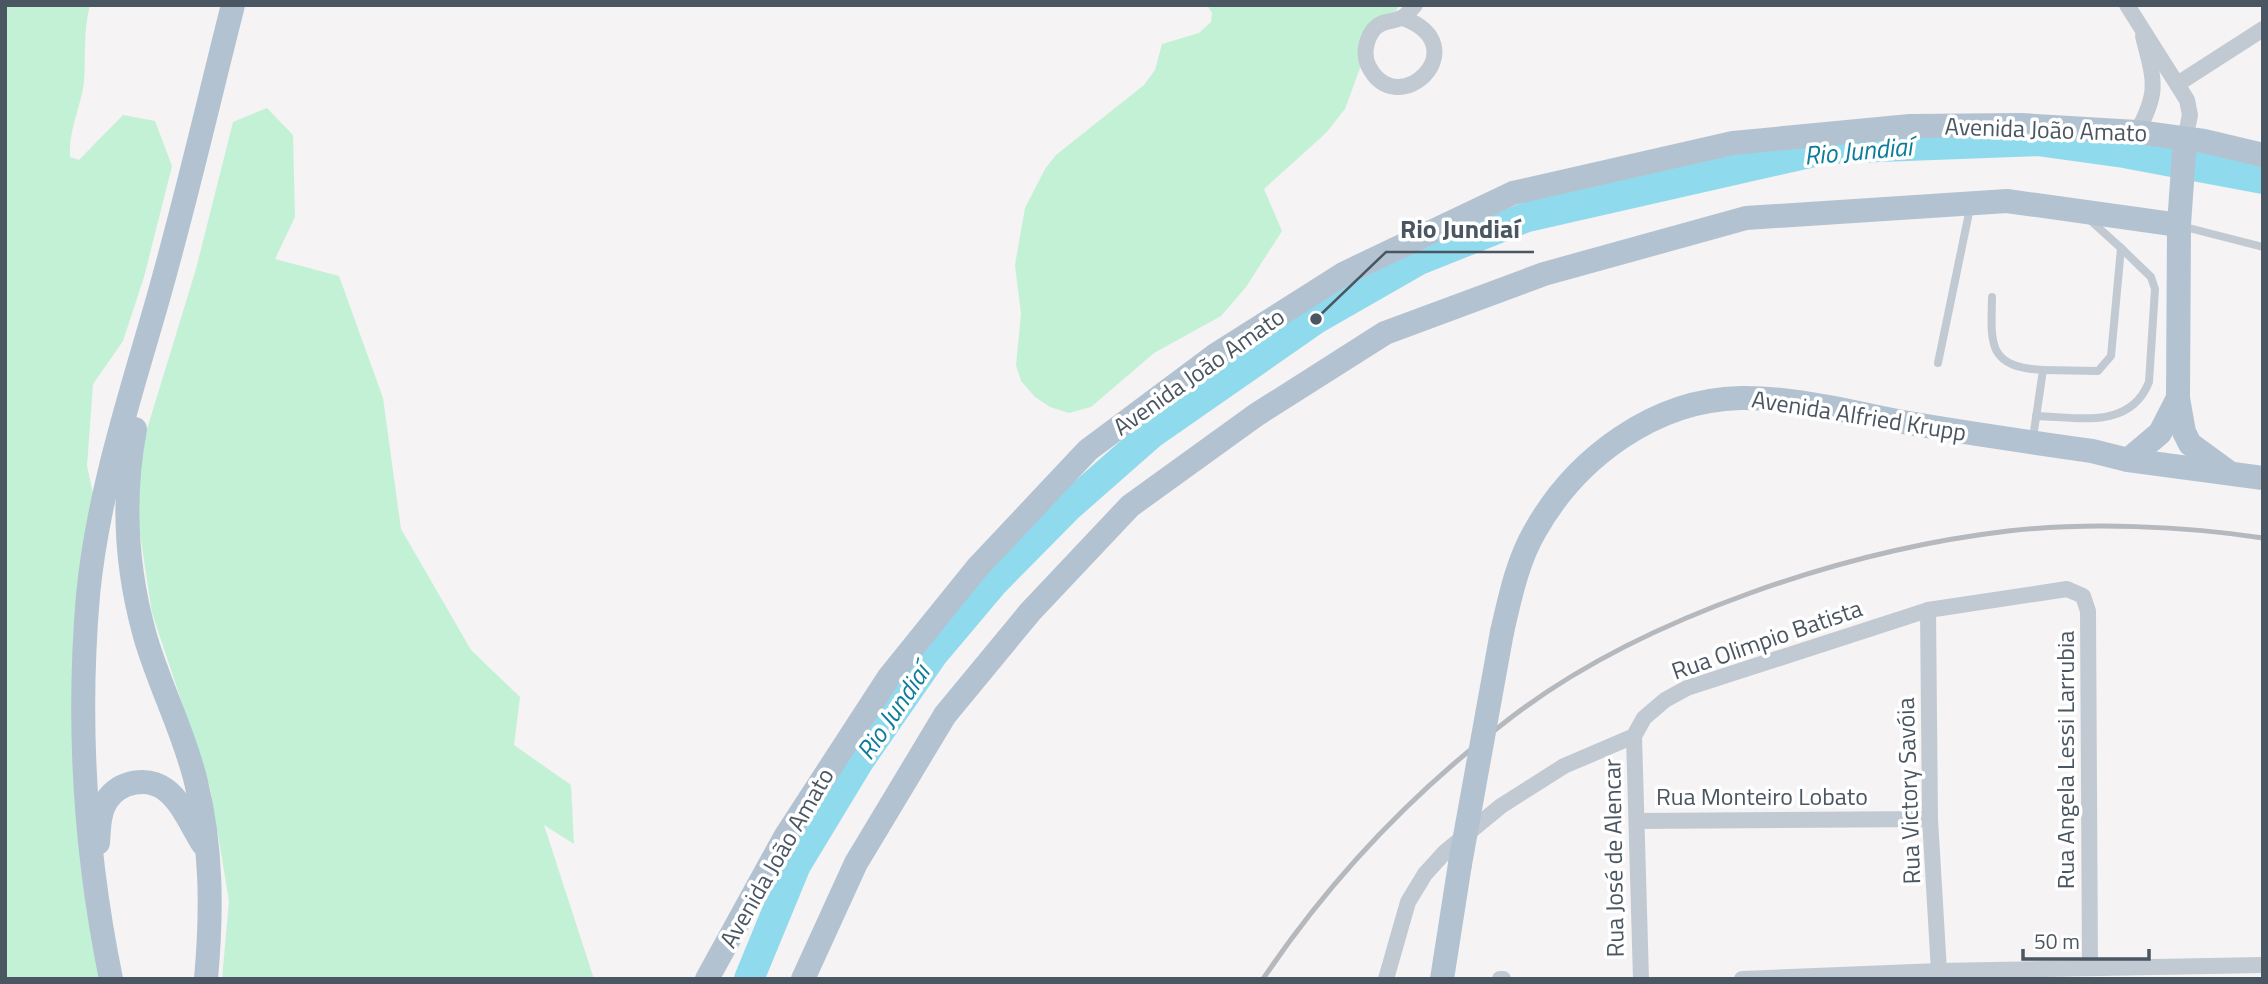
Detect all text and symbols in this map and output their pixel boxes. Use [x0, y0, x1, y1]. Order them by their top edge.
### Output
street label: Avenida João Amato [1944, 107, 2148, 151]
water label: Rio Jundiaí [1802, 126, 1919, 175]
callout: Rio Jundiaí [1386, 205, 1534, 252]
text: Rio Jundiaí [1400, 209, 1522, 248]
street label: Avenida João Amato [1105, 298, 1292, 444]
street label: Avenida Alfried Krupp [1749, 380, 1969, 450]
street label: Rua Olimpio Batista [1667, 590, 1867, 689]
street label: Rua Angela Lessi Larrubia [2047, 631, 2083, 889]
water label: Rio Jundiaí [846, 651, 942, 767]
street label: Rua Victory Savóia [1887, 697, 1929, 885]
street label: Rua José de Alencar [1593, 758, 1633, 958]
street label: Avenida João Amato [710, 761, 842, 954]
street label: Rua Monteiro Lobato [1656, 778, 1868, 814]
scale bar [2023, 918, 2149, 962]
text: 50 m [2034, 925, 2080, 957]

